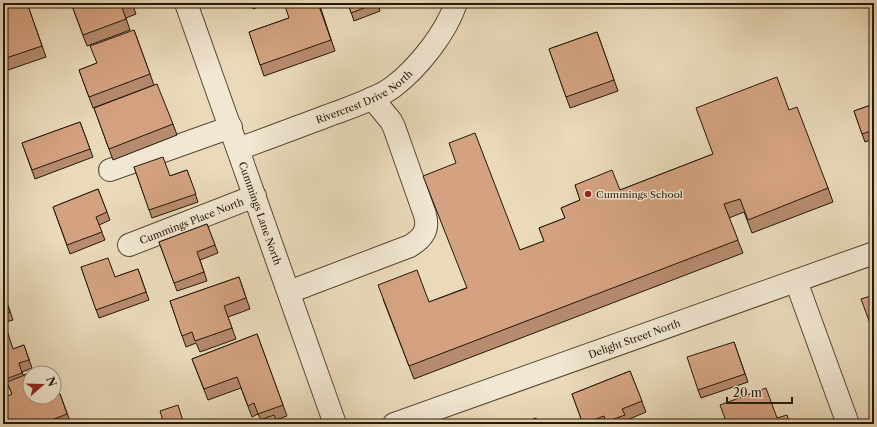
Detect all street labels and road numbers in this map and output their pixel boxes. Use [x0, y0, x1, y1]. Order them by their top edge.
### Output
street label: Rivercrest Drive North [314, 66, 416, 126]
street label: Cummings Lane North [236, 160, 285, 267]
street label: Cummings Place North [137, 194, 246, 247]
street label: Delight Street North [586, 316, 683, 361]

